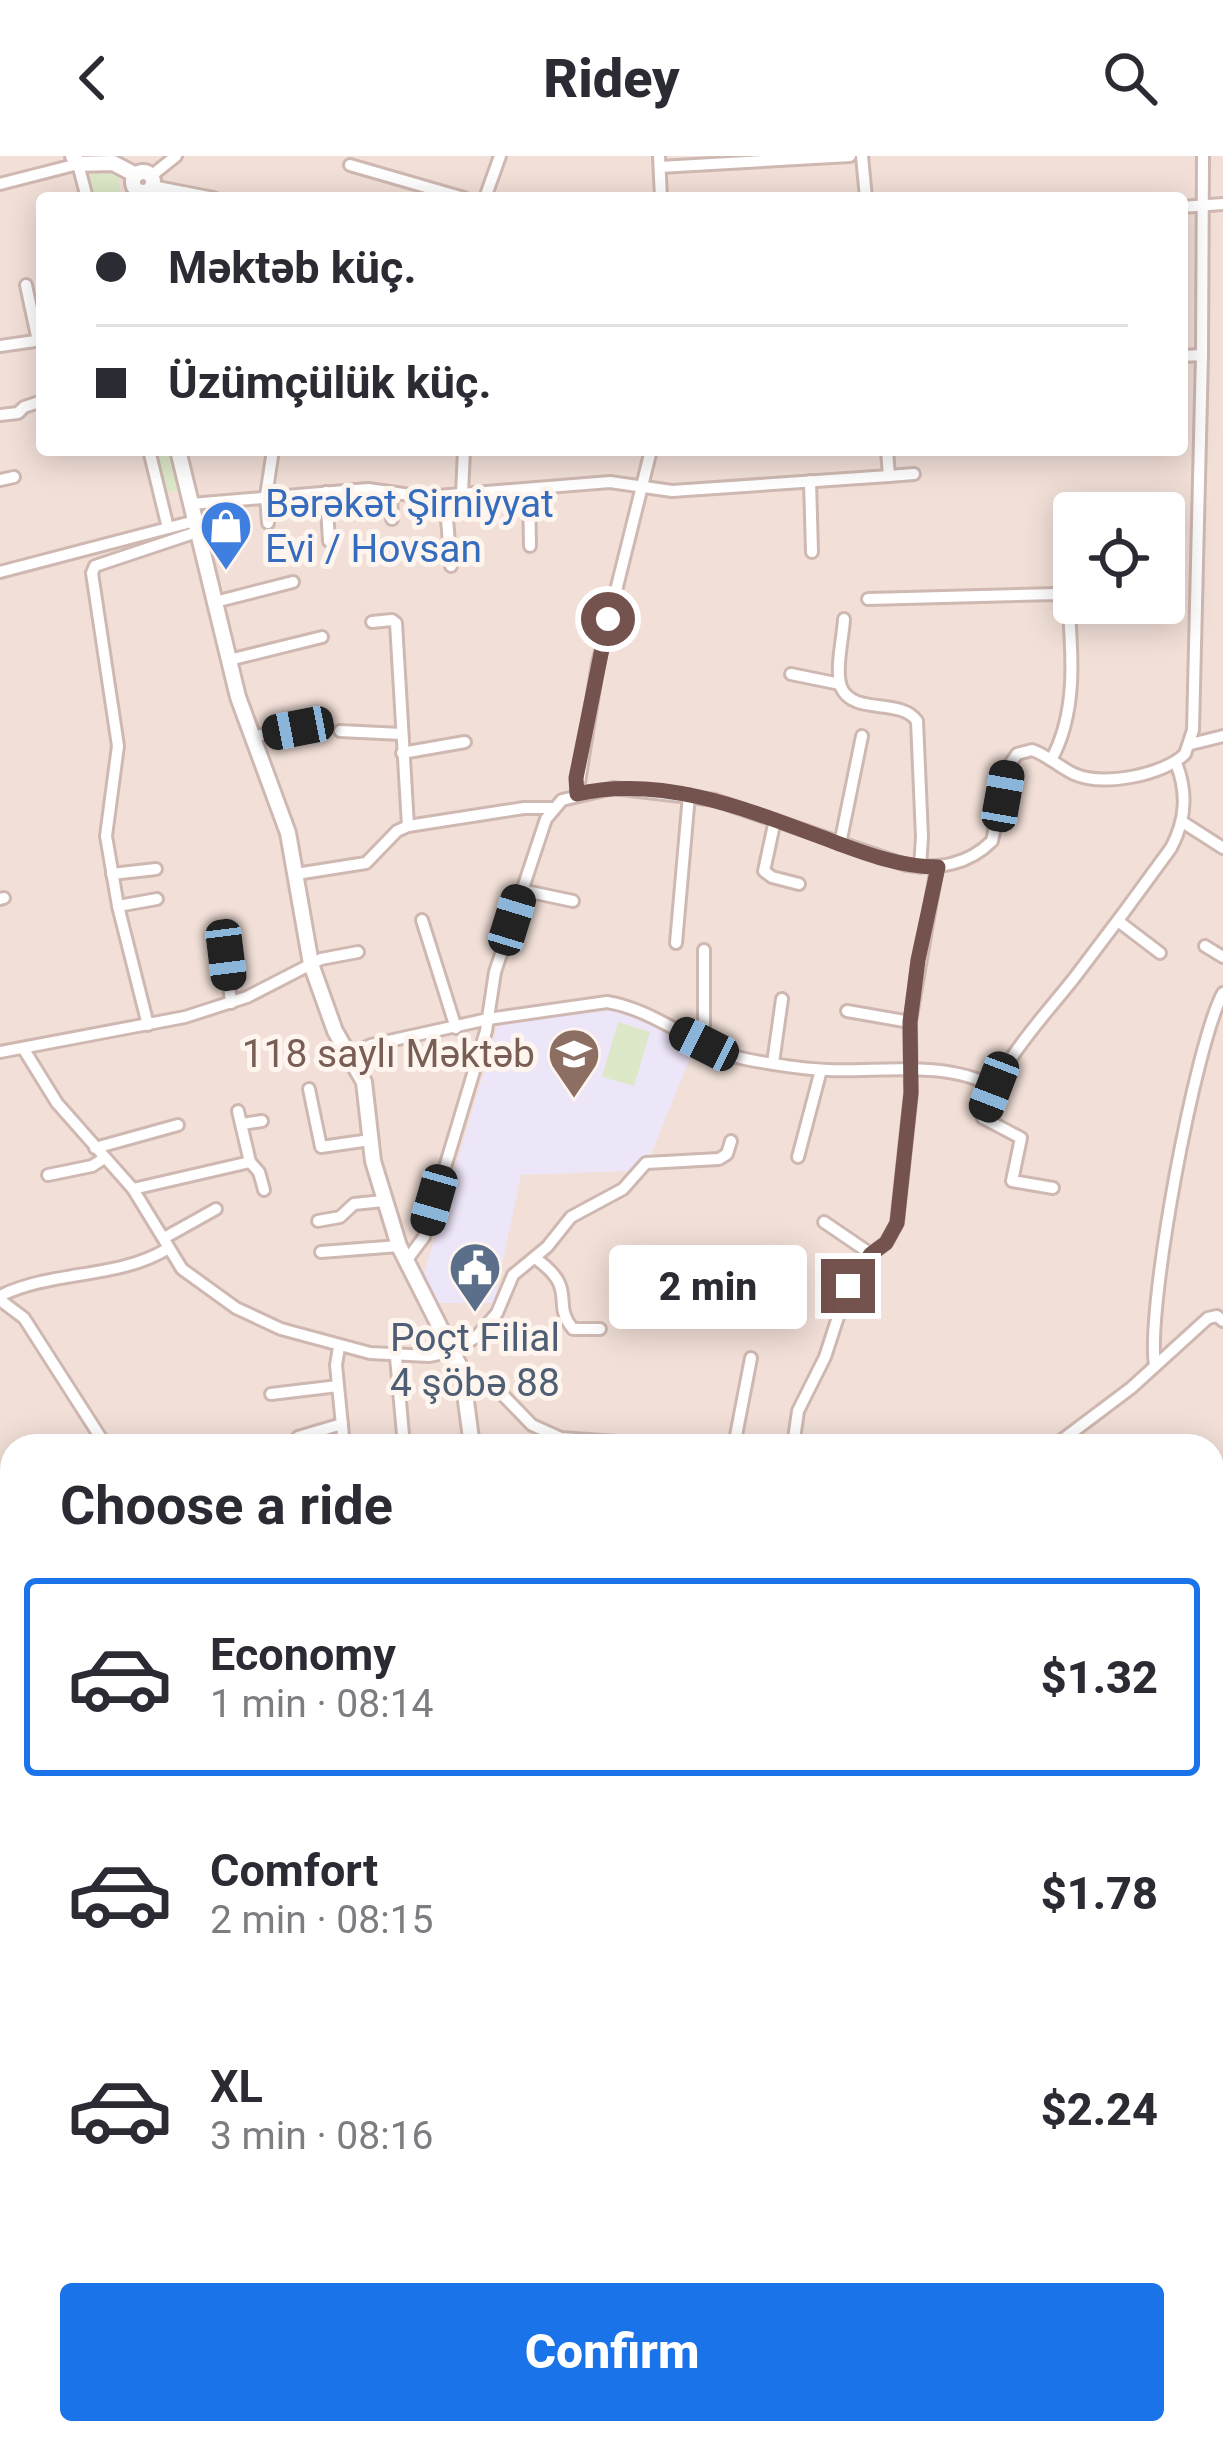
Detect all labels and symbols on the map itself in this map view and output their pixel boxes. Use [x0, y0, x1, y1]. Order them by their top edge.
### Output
place label: Bərəkət Şirniyyat Evi / Hovsan [265, 481, 554, 572]
shop icon: Bərəkət Şirniyyat Evi / Hovsan [198, 498, 254, 572]
route start [581, 592, 635, 646]
car [259, 703, 337, 753]
car [979, 757, 1027, 835]
car [484, 880, 540, 960]
car [204, 917, 248, 993]
car [664, 1012, 744, 1076]
school or university icon: 118 saylı Məktəb [546, 1026, 602, 1100]
place label: 118 saylı Məktəb [242, 1031, 535, 1077]
car [964, 1047, 1024, 1127]
car [407, 1160, 461, 1240]
public building icon: Poçt Filial 4 şöbə 88 [447, 1240, 503, 1314]
callout: 2 min [608, 1244, 806, 1328]
route end [821, 1259, 875, 1313]
place label: Poçt Filial 4 şöbə 88 [390, 1315, 560, 1406]

